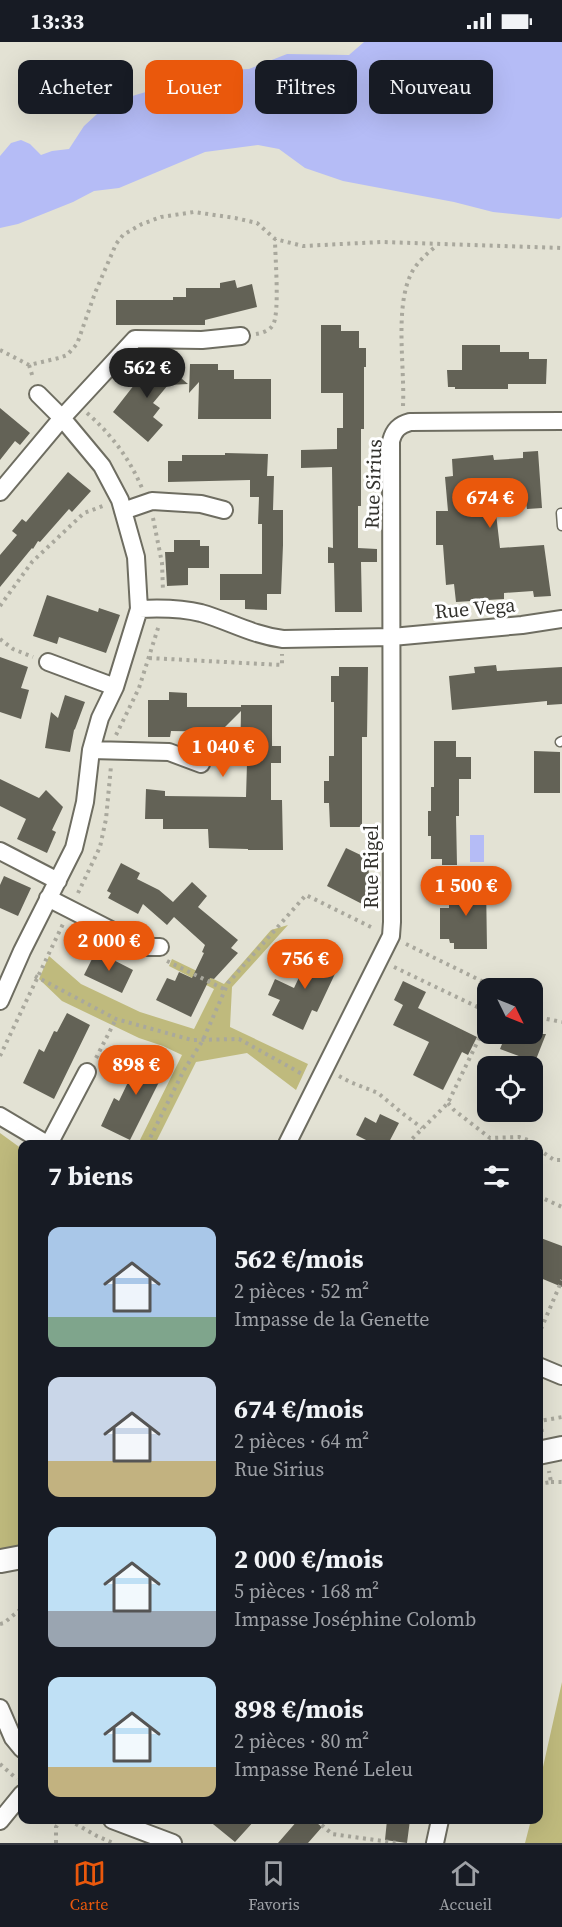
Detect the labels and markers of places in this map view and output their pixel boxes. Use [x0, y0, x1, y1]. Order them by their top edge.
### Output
pin: 562 € [105, 348, 189, 399]
pin: 674 € [448, 478, 532, 529]
pin: 1 040 € [168, 727, 278, 778]
pin: 1 500 € [411, 866, 521, 917]
pin: 2 000 € [54, 921, 164, 972]
pin: 756 € [263, 939, 347, 990]
pin: 898 € [94, 1045, 178, 1096]

